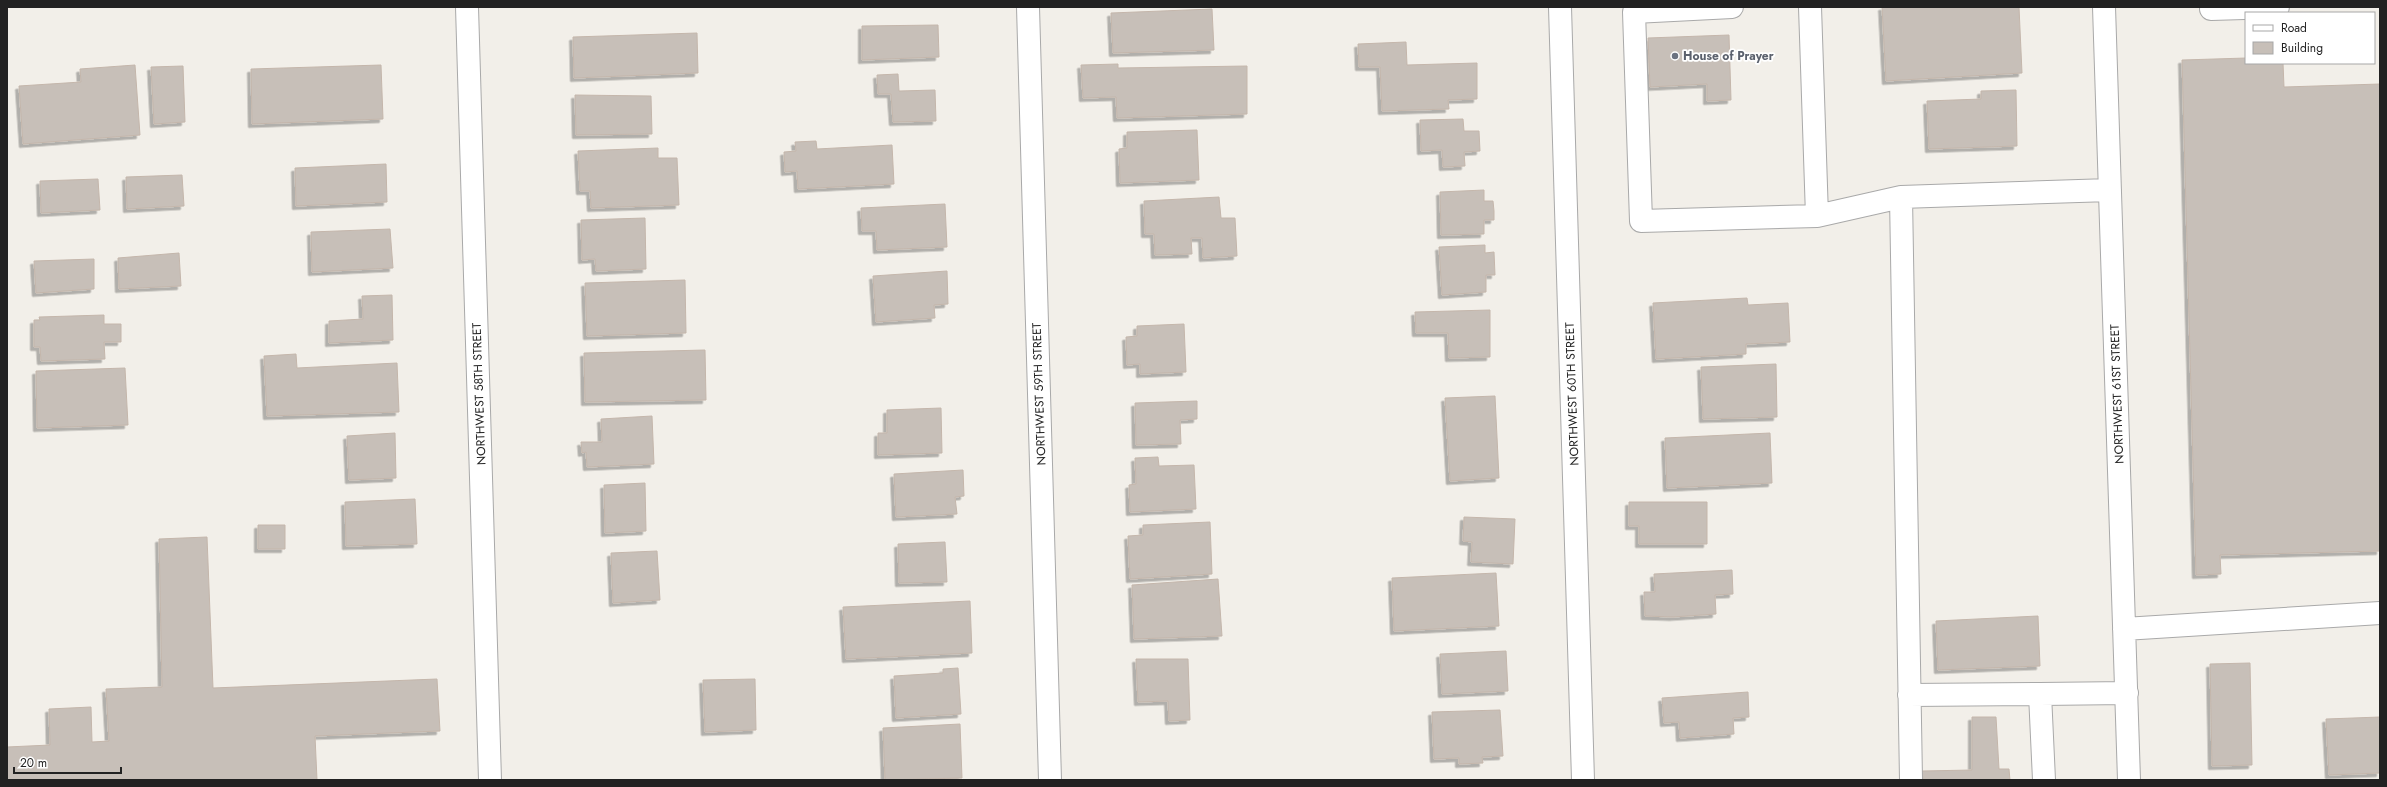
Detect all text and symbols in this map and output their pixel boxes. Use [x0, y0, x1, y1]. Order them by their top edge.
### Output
legend [2245, 12, 2375, 64]
text: Road [2281, 19, 2307, 37]
text: Building [2281, 39, 2323, 57]
place label: House of Prayer [1683, 47, 1774, 65]
marker: House of Prayer [1670, 51, 1680, 61]
street label: NORTHWEST 58TH STREET [468, 322, 490, 465]
street label: NORTHWEST 59TH STREET [1028, 322, 1050, 466]
street label: NORTHWEST 60TH STREET [1560, 322, 1583, 466]
street label: NORTHWEST 61ST STREET [2106, 324, 2128, 464]
scale bar [14, 749, 121, 775]
text: 20 m [20, 754, 47, 772]

